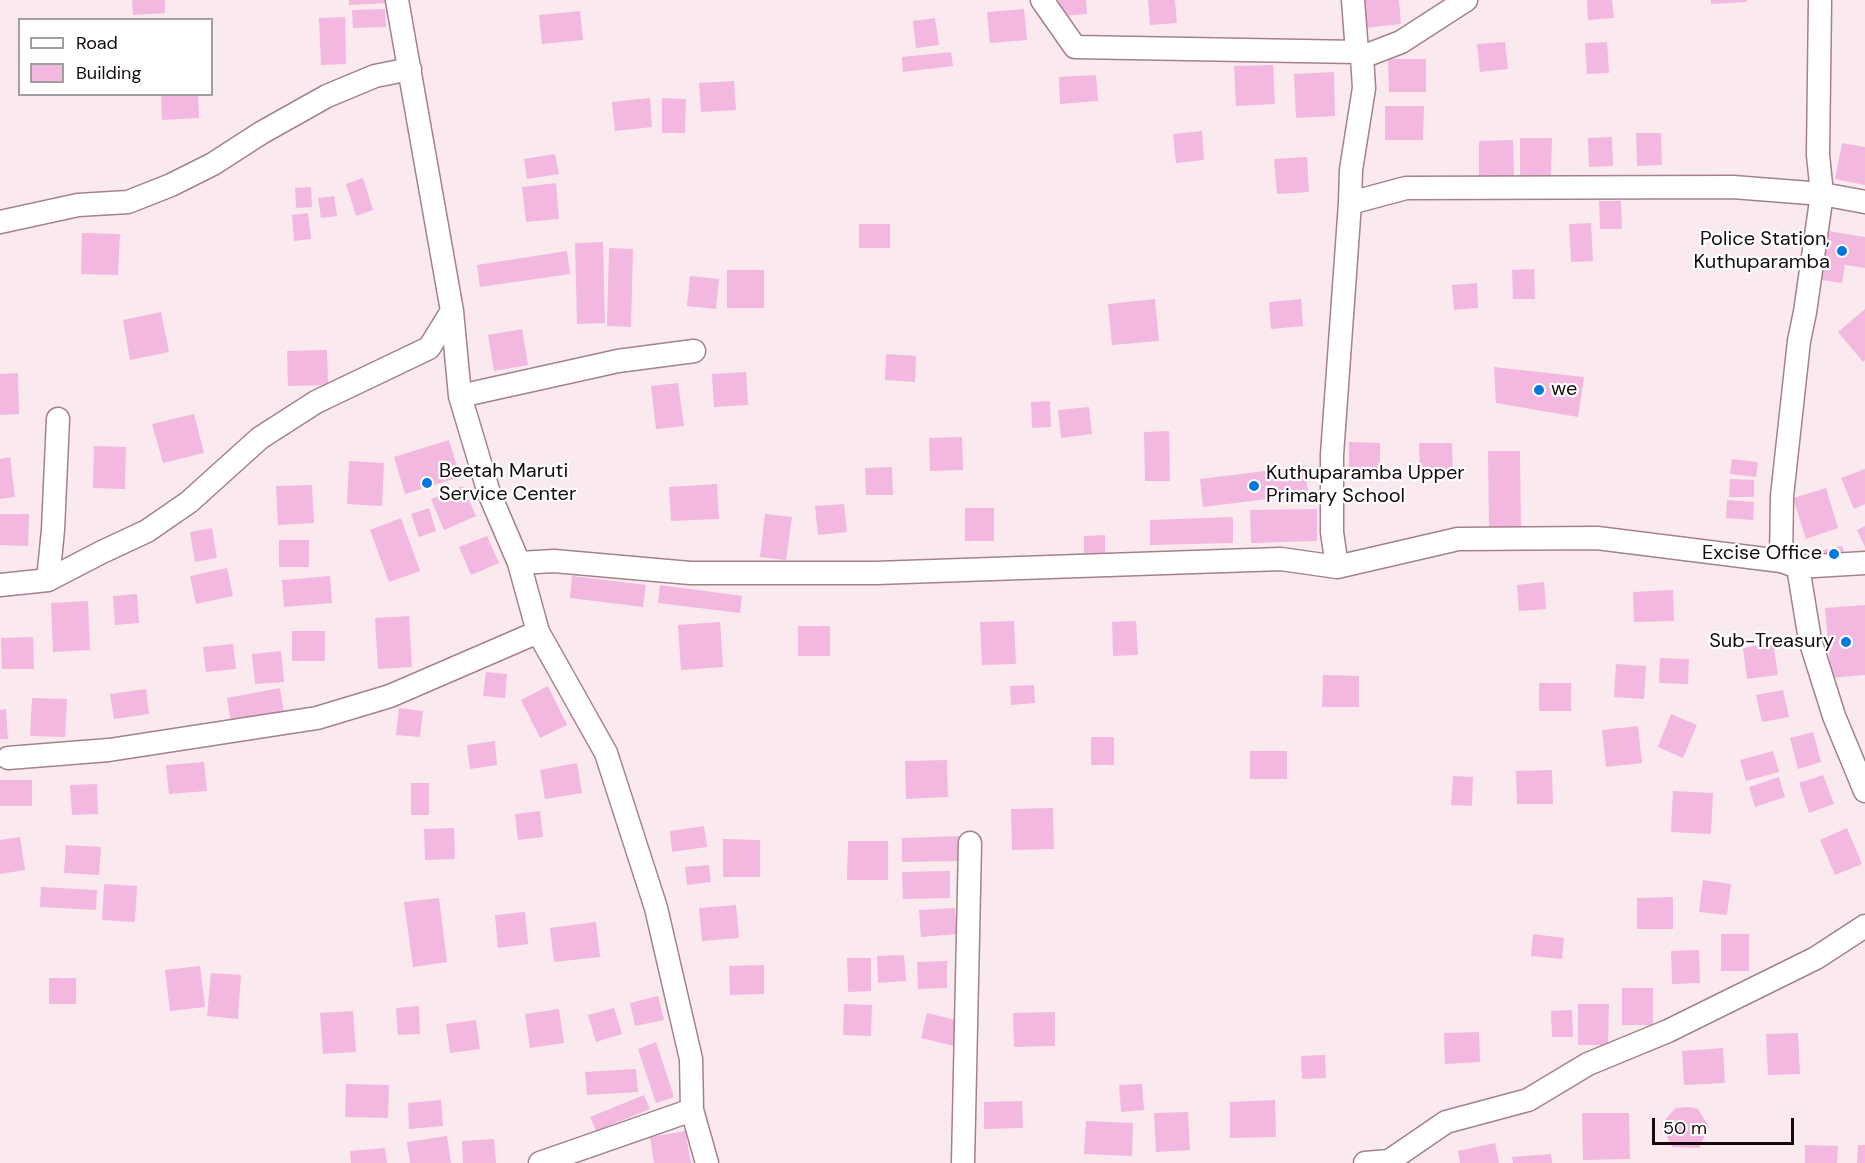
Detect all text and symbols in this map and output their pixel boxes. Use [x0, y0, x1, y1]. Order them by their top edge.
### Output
legend [18, 18, 213, 96]
text: Road [76, 31, 118, 55]
text: Building [76, 61, 141, 85]
place label: Police Station, Kuthuparamba [1694, 228, 1830, 275]
marker: Police Station, Kuthuparamba [1835, 244, 1849, 258]
place label: we [1551, 378, 1577, 402]
marker: we [1532, 383, 1546, 397]
place label: Beetah Maruti Service Center [439, 460, 576, 507]
place label: Kuthuparamba Upper Primary School [1266, 462, 1465, 509]
marker: Beetah Maruti Service Center [420, 476, 434, 490]
marker: Kuthuparamba Upper Primary School [1247, 479, 1261, 493]
place label: Excise Office [1702, 542, 1822, 566]
marker: Excise Office [1827, 547, 1841, 561]
place label: Sub-Treasury [1709, 630, 1834, 654]
marker: Sub-Treasury [1839, 635, 1853, 649]
scale bar [1655, 1106, 1798, 1144]
text: 50 m [1663, 1116, 1707, 1140]

